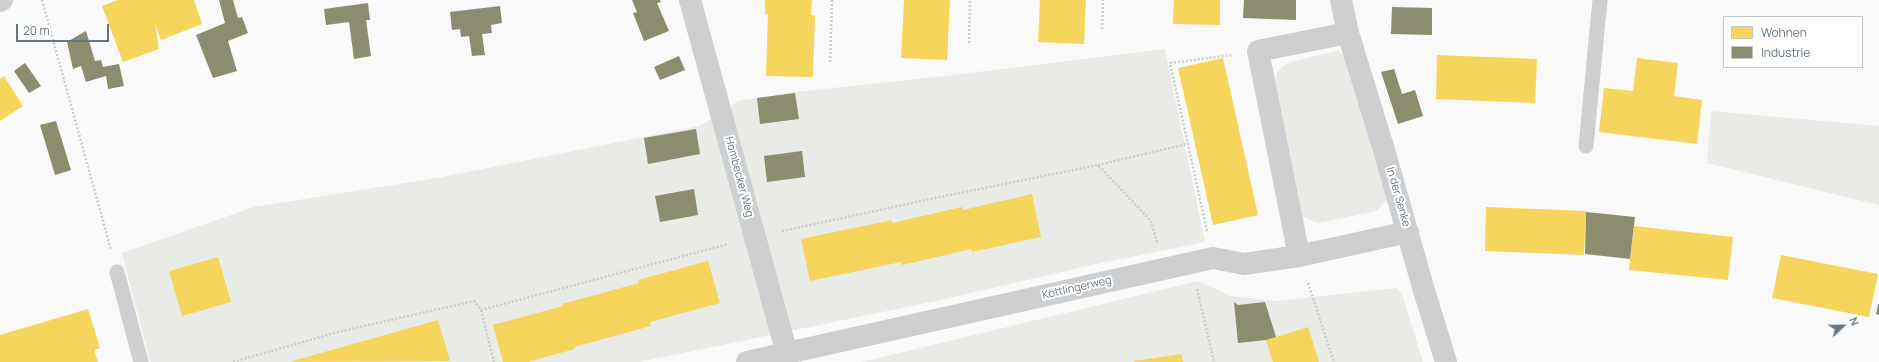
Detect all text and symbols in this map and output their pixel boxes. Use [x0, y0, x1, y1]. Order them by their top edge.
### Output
scale bar [18, 16, 111, 42]
legend [1723, 16, 1863, 68]
text: 20 m [23, 22, 50, 39]
text: Wohnen [1761, 24, 1807, 41]
text: Industrie [1761, 44, 1810, 61]
street label: Hombecker Weg [722, 135, 756, 219]
street label: In der Senke [1383, 165, 1413, 229]
street label: Köttlingerweg [1041, 274, 1113, 302]
north arrow [1823, 306, 1863, 346]
text: N [1846, 315, 1863, 328]

